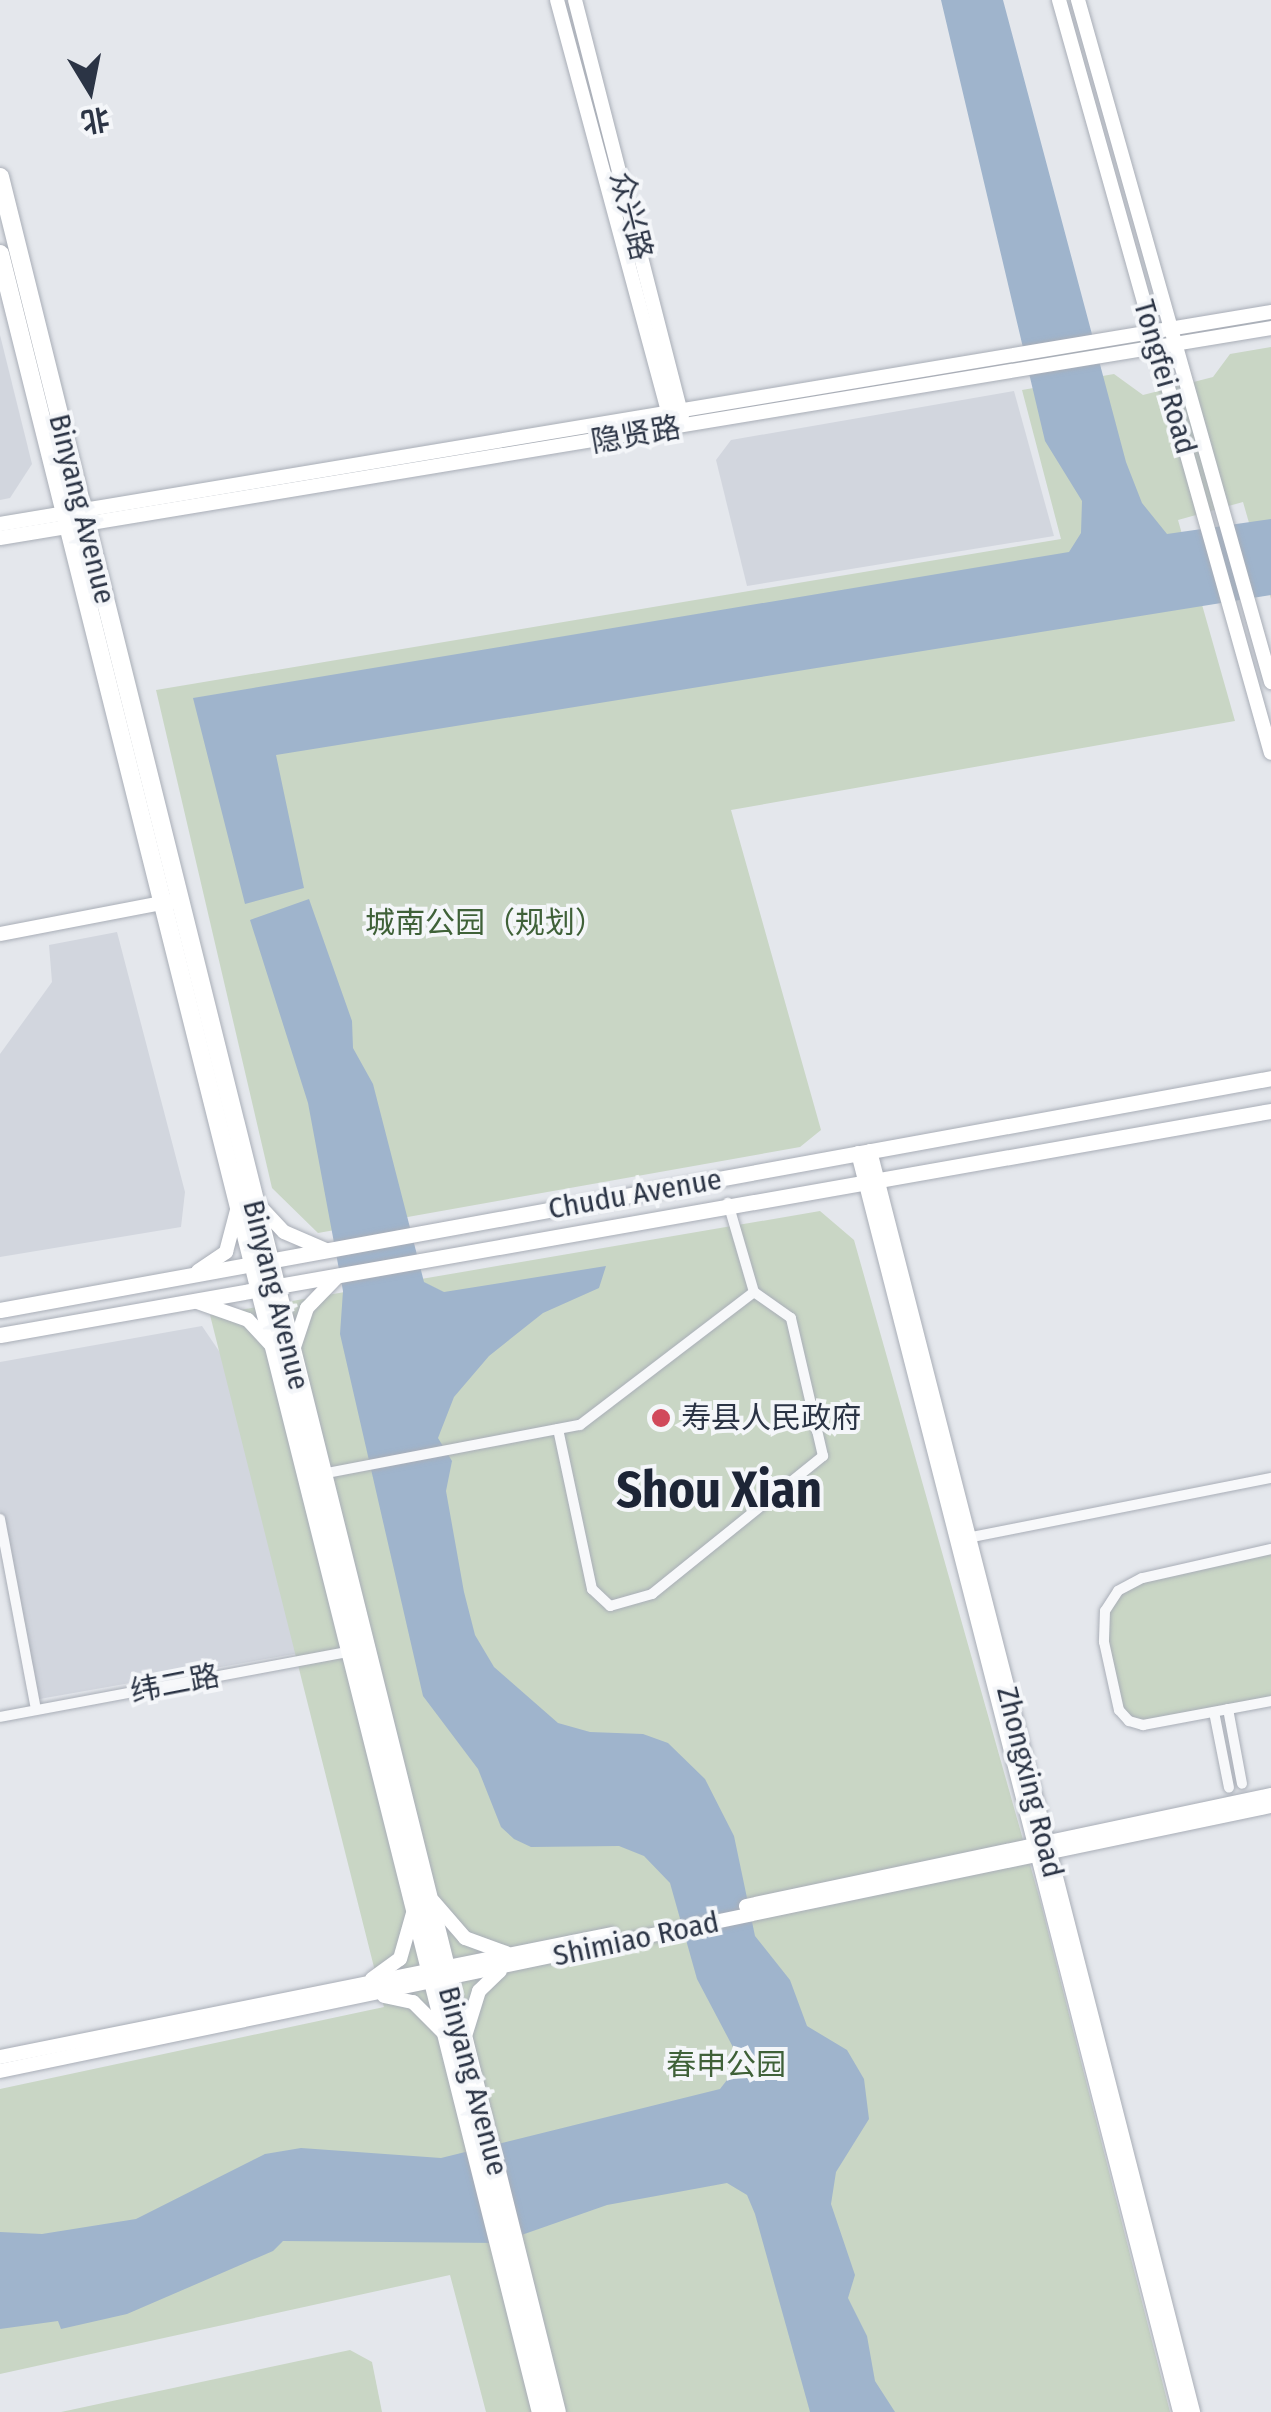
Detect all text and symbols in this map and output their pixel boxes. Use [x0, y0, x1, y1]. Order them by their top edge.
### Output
north arrow [40, 40, 140, 140]
text: 北 [79, 101, 112, 139]
street label: 众兴路 [603, 168, 659, 264]
street label: Tongfei Road [1126, 296, 1204, 458]
street label: 隐贤路 [589, 409, 683, 461]
street label: Binyang Avenue [41, 410, 123, 608]
park label: 城南公园（规划） [365, 905, 605, 941]
street label: Chudu Avenue [546, 1161, 724, 1227]
street label: Binyang Avenue [235, 1196, 317, 1394]
place label: 寿县人民政府 [681, 1400, 861, 1436]
marker: 寿县人民政府 [650, 1407, 672, 1429]
district label: Shou Xian [616, 1461, 822, 1521]
street label: 纬二路 [127, 1658, 223, 1710]
street label: Zhongxing Road [989, 1683, 1071, 1881]
street label: Shimiao Road [550, 1904, 722, 1974]
street label: Binyang Avenue [430, 1982, 516, 2180]
park label: 春申公园 [666, 2047, 786, 2083]

